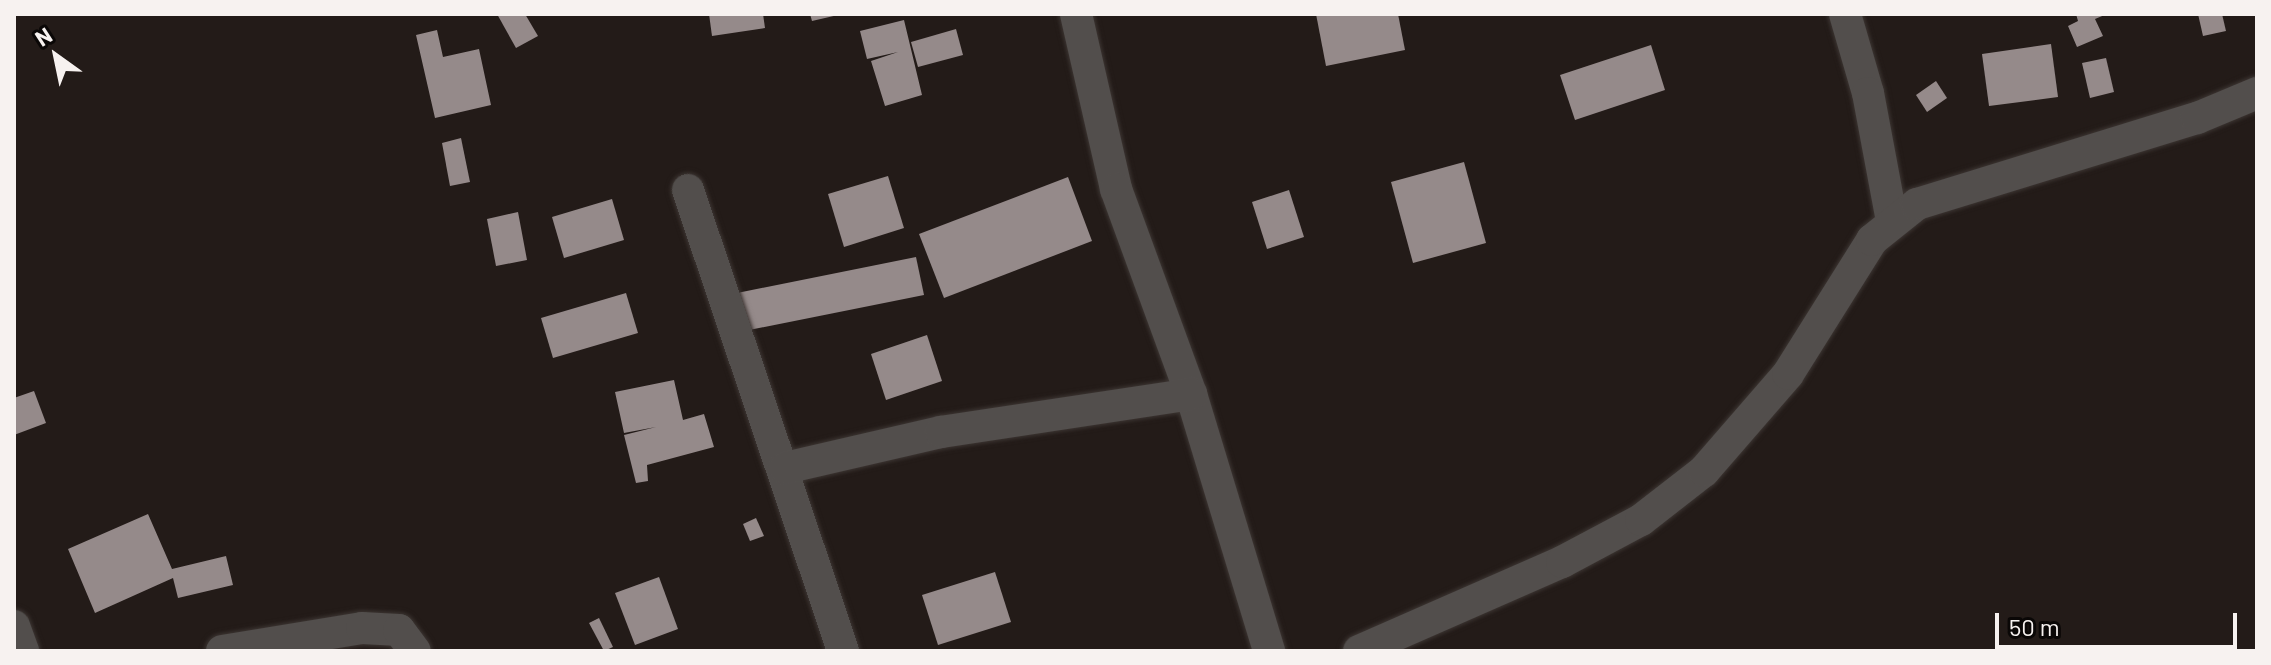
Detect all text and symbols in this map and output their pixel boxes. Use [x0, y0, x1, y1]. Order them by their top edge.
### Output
north arrow [16, 16, 96, 96]
text: N [30, 21, 56, 51]
scale bar [1999, 597, 2241, 647]
text: 50 m [2009, 612, 2060, 641]

